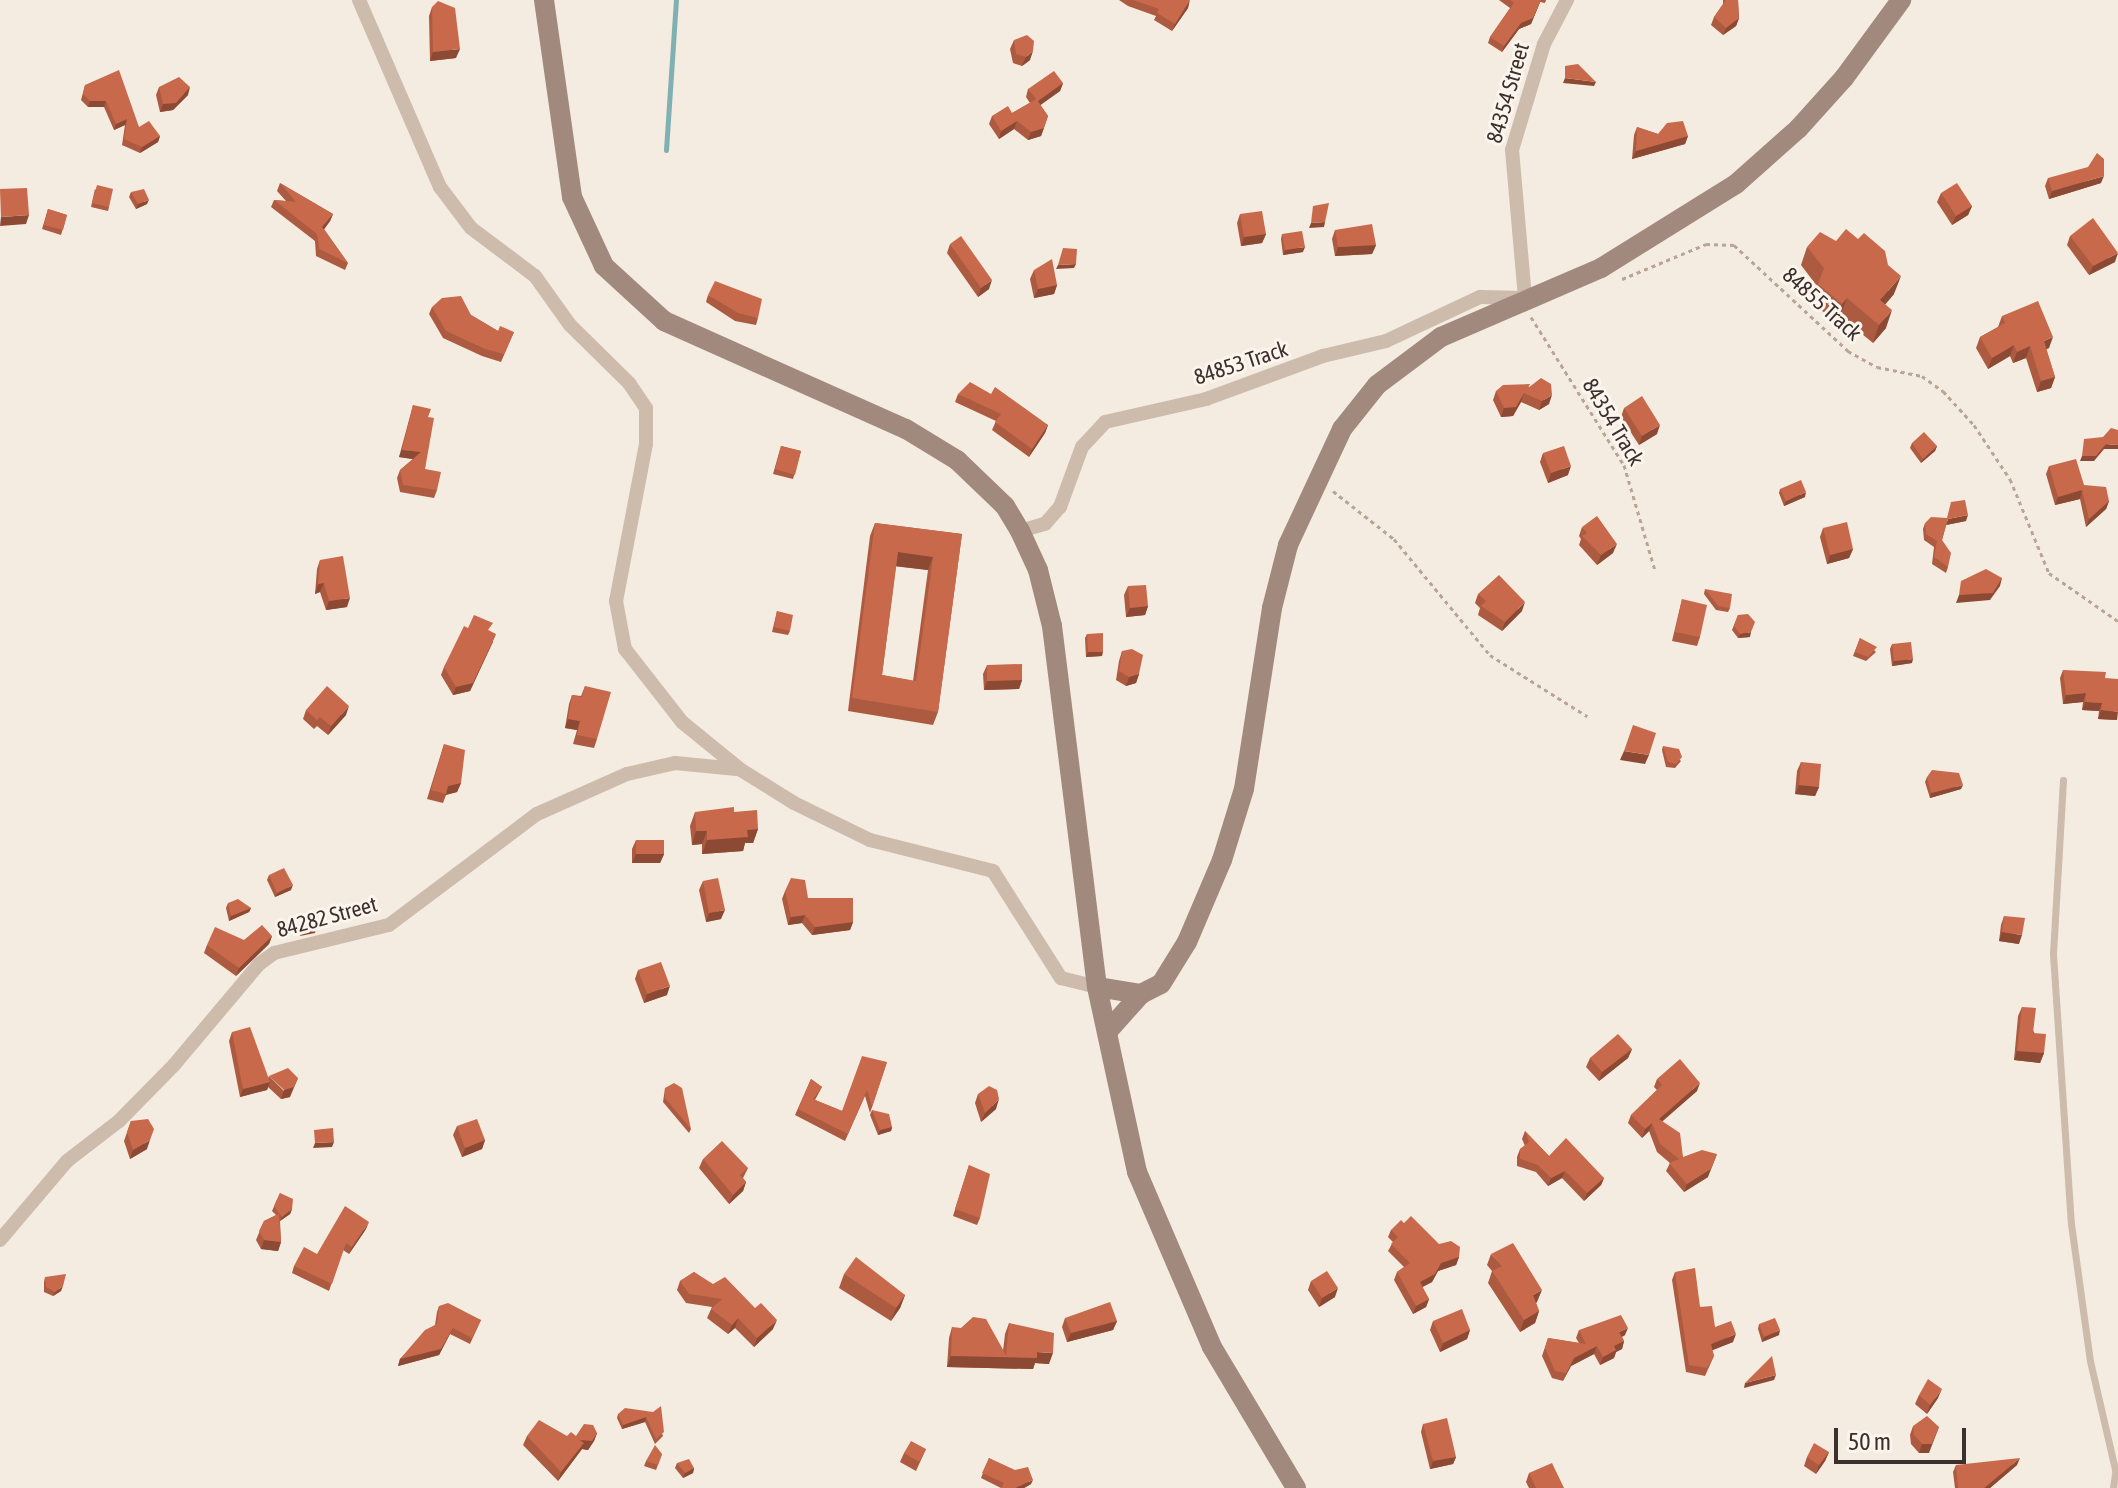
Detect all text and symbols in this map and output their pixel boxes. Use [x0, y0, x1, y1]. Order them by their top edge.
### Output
street label: 84354 Street [1481, 40, 1535, 146]
street label: 84855 Track [1777, 262, 1867, 346]
street label: 84853 Track [1191, 335, 1291, 391]
street label: 84354 Track [1577, 374, 1649, 470]
street label: 84282 Street [274, 891, 380, 943]
scale bar [1838, 1412, 1970, 1462]
text: 50 m [1848, 1428, 1891, 1455]

